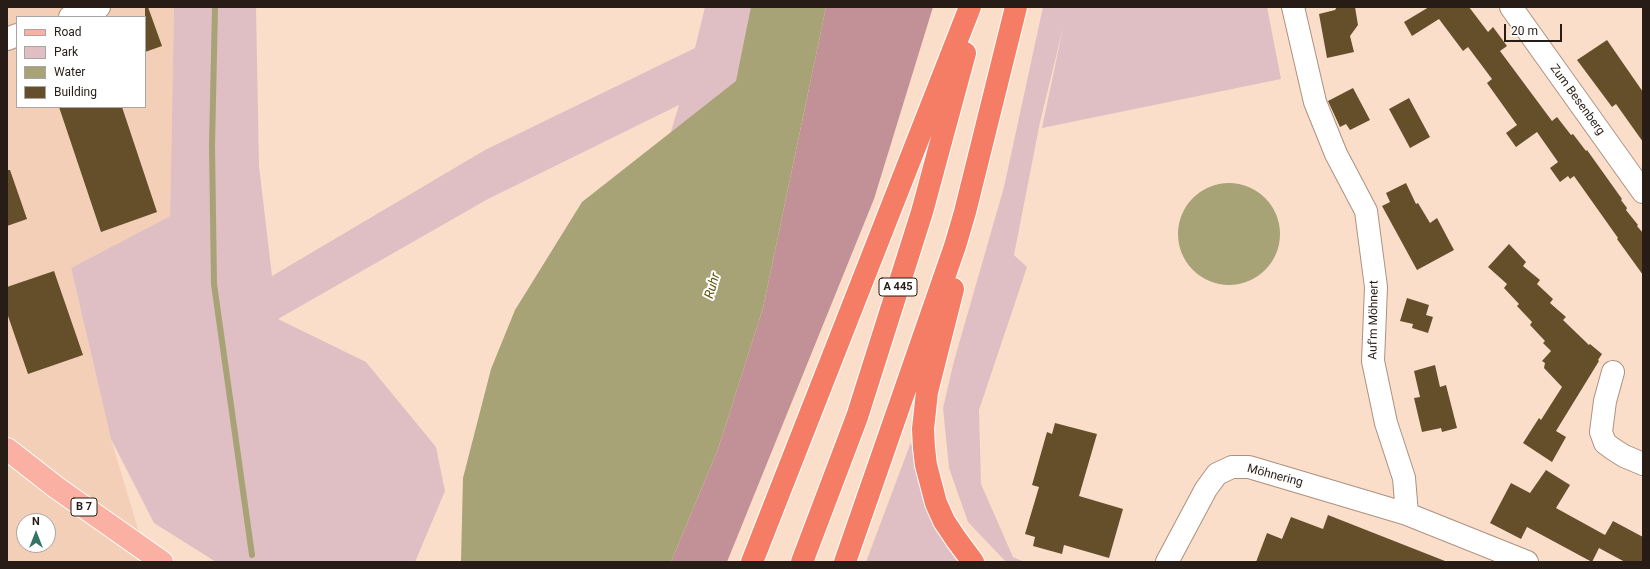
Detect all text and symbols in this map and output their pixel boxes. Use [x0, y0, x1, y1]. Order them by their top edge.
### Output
legend [16, 16, 146, 108]
scale bar [1506, 16, 1564, 42]
text: 20 m [1511, 24, 1538, 38]
text: Road [54, 25, 82, 39]
text: Park [54, 45, 78, 59]
street label: Zum Besenberg [1546, 62, 1608, 138]
text: Water [54, 65, 85, 79]
text: Building [54, 85, 97, 99]
water label: Ruhr [702, 271, 724, 301]
road number: A 445 [879, 278, 917, 296]
street label: Auf'm Möhnert [1366, 280, 1382, 360]
street label: Möhnering [1245, 462, 1305, 490]
road number: B 7 [71, 498, 97, 516]
north arrow [16, 513, 56, 553]
text: N [32, 515, 40, 528]

